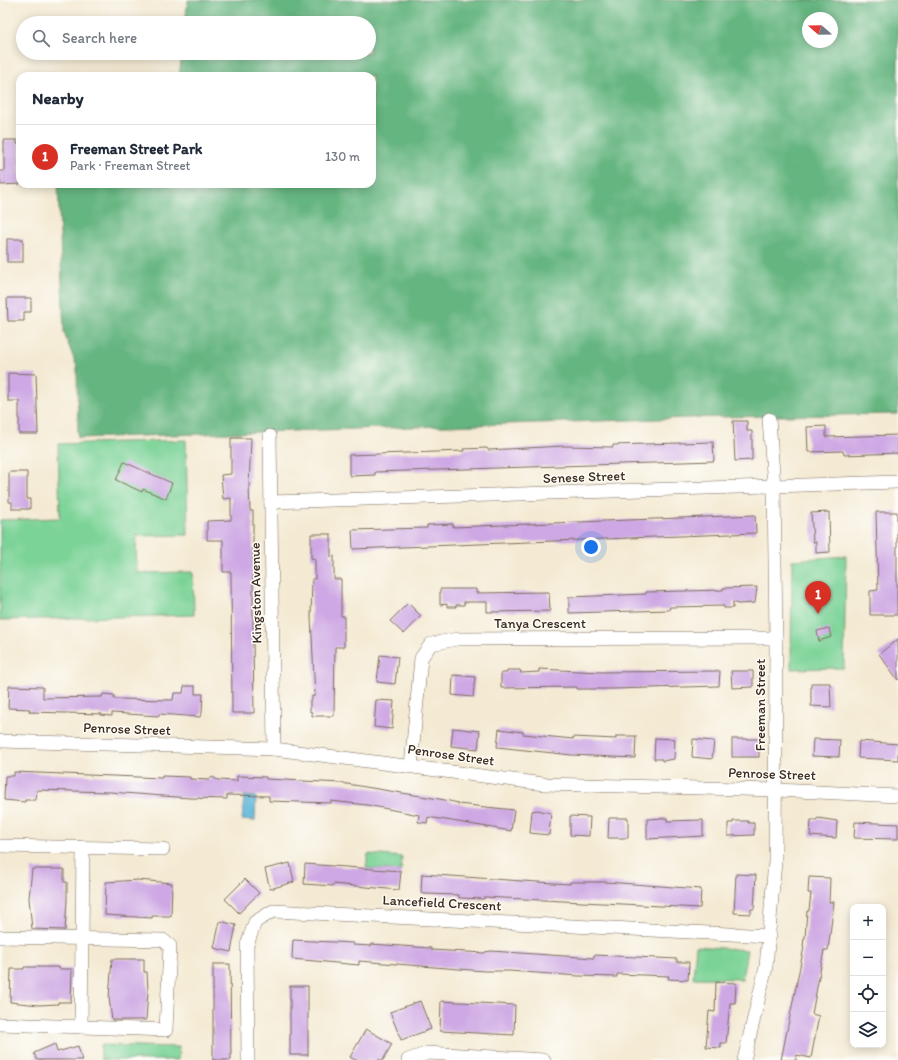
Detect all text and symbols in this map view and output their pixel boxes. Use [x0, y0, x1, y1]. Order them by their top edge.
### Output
north arrow [802, 12, 838, 48]
search box [16, 16, 376, 60]
icon: search [30, 27, 52, 49]
text: Search here [62, 29, 137, 47]
text: Nearby [32, 88, 84, 108]
text: Freeman Street Park [70, 140, 203, 158]
text: 1 [42, 149, 48, 164]
text: 130 m [325, 149, 360, 164]
text: Park · Freeman Street [70, 158, 191, 173]
street label: Senese Street [542, 467, 626, 487]
your location [581, 537, 601, 557]
street label: Kingston Avenue [247, 542, 265, 644]
pin: 1 [805, 581, 831, 614]
street label: Tanya Crescent [494, 615, 586, 632]
street label: Freeman Street [752, 659, 769, 751]
street label: Penrose Street [83, 719, 171, 739]
street label: Penrose Street [406, 740, 496, 770]
street label: Penrose Street [728, 764, 816, 784]
street label: Lancefield Crescent [382, 891, 502, 915]
map controls [850, 904, 886, 1048]
button: + [850, 904, 886, 940]
button: − [850, 940, 886, 976]
button: locate [850, 976, 886, 1012]
button: layers [850, 1012, 886, 1048]

